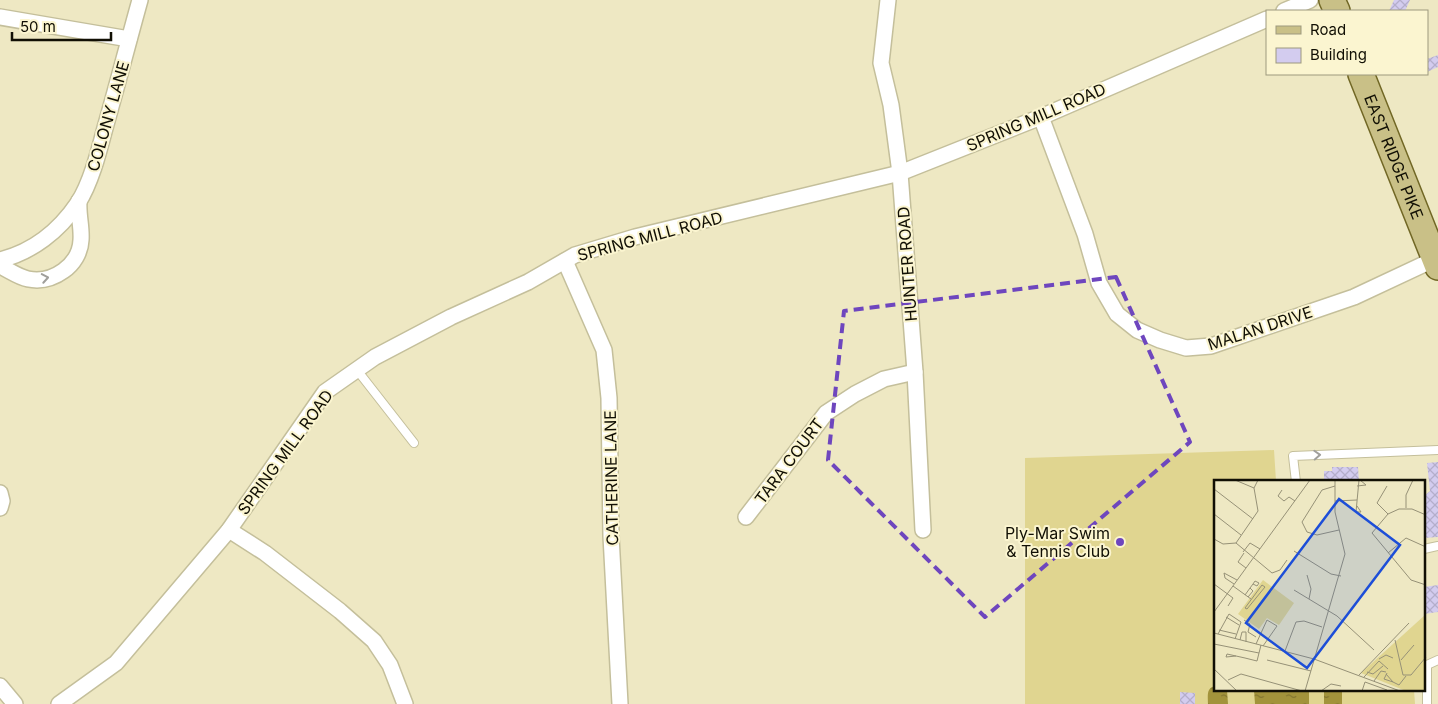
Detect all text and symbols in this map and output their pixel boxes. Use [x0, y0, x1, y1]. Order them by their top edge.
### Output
scale bar [12, 10, 111, 42]
legend [1266, 10, 1428, 75]
text: 50 m [20, 17, 56, 36]
text: Road [1310, 20, 1346, 39]
text: Building [1310, 45, 1367, 64]
street label: COLONY LANE [83, 58, 133, 174]
street label: SPRING MILL ROAD [963, 79, 1109, 155]
street label: EAST RIDGE PIKE [1360, 91, 1428, 222]
street label: HUNTER ROAD [893, 206, 921, 322]
street label: SPRING MILL ROAD [575, 207, 725, 265]
one-way arrow [41, 273, 50, 283]
street label: MALAN DRIVE [1205, 302, 1315, 354]
street label: SPRING MILL ROAD [233, 386, 337, 518]
street label: CATHERINE LANE [600, 410, 622, 546]
street label: TARA COURT [750, 414, 828, 508]
one-way arrow [1313, 450, 1321, 461]
inset map [1214, 480, 1426, 692]
place label: Ply-Mar Swim & Tennis Club [1005, 523, 1110, 561]
marker: Ply-Mar Swim & Tennis Club [1114, 536, 1126, 548]

